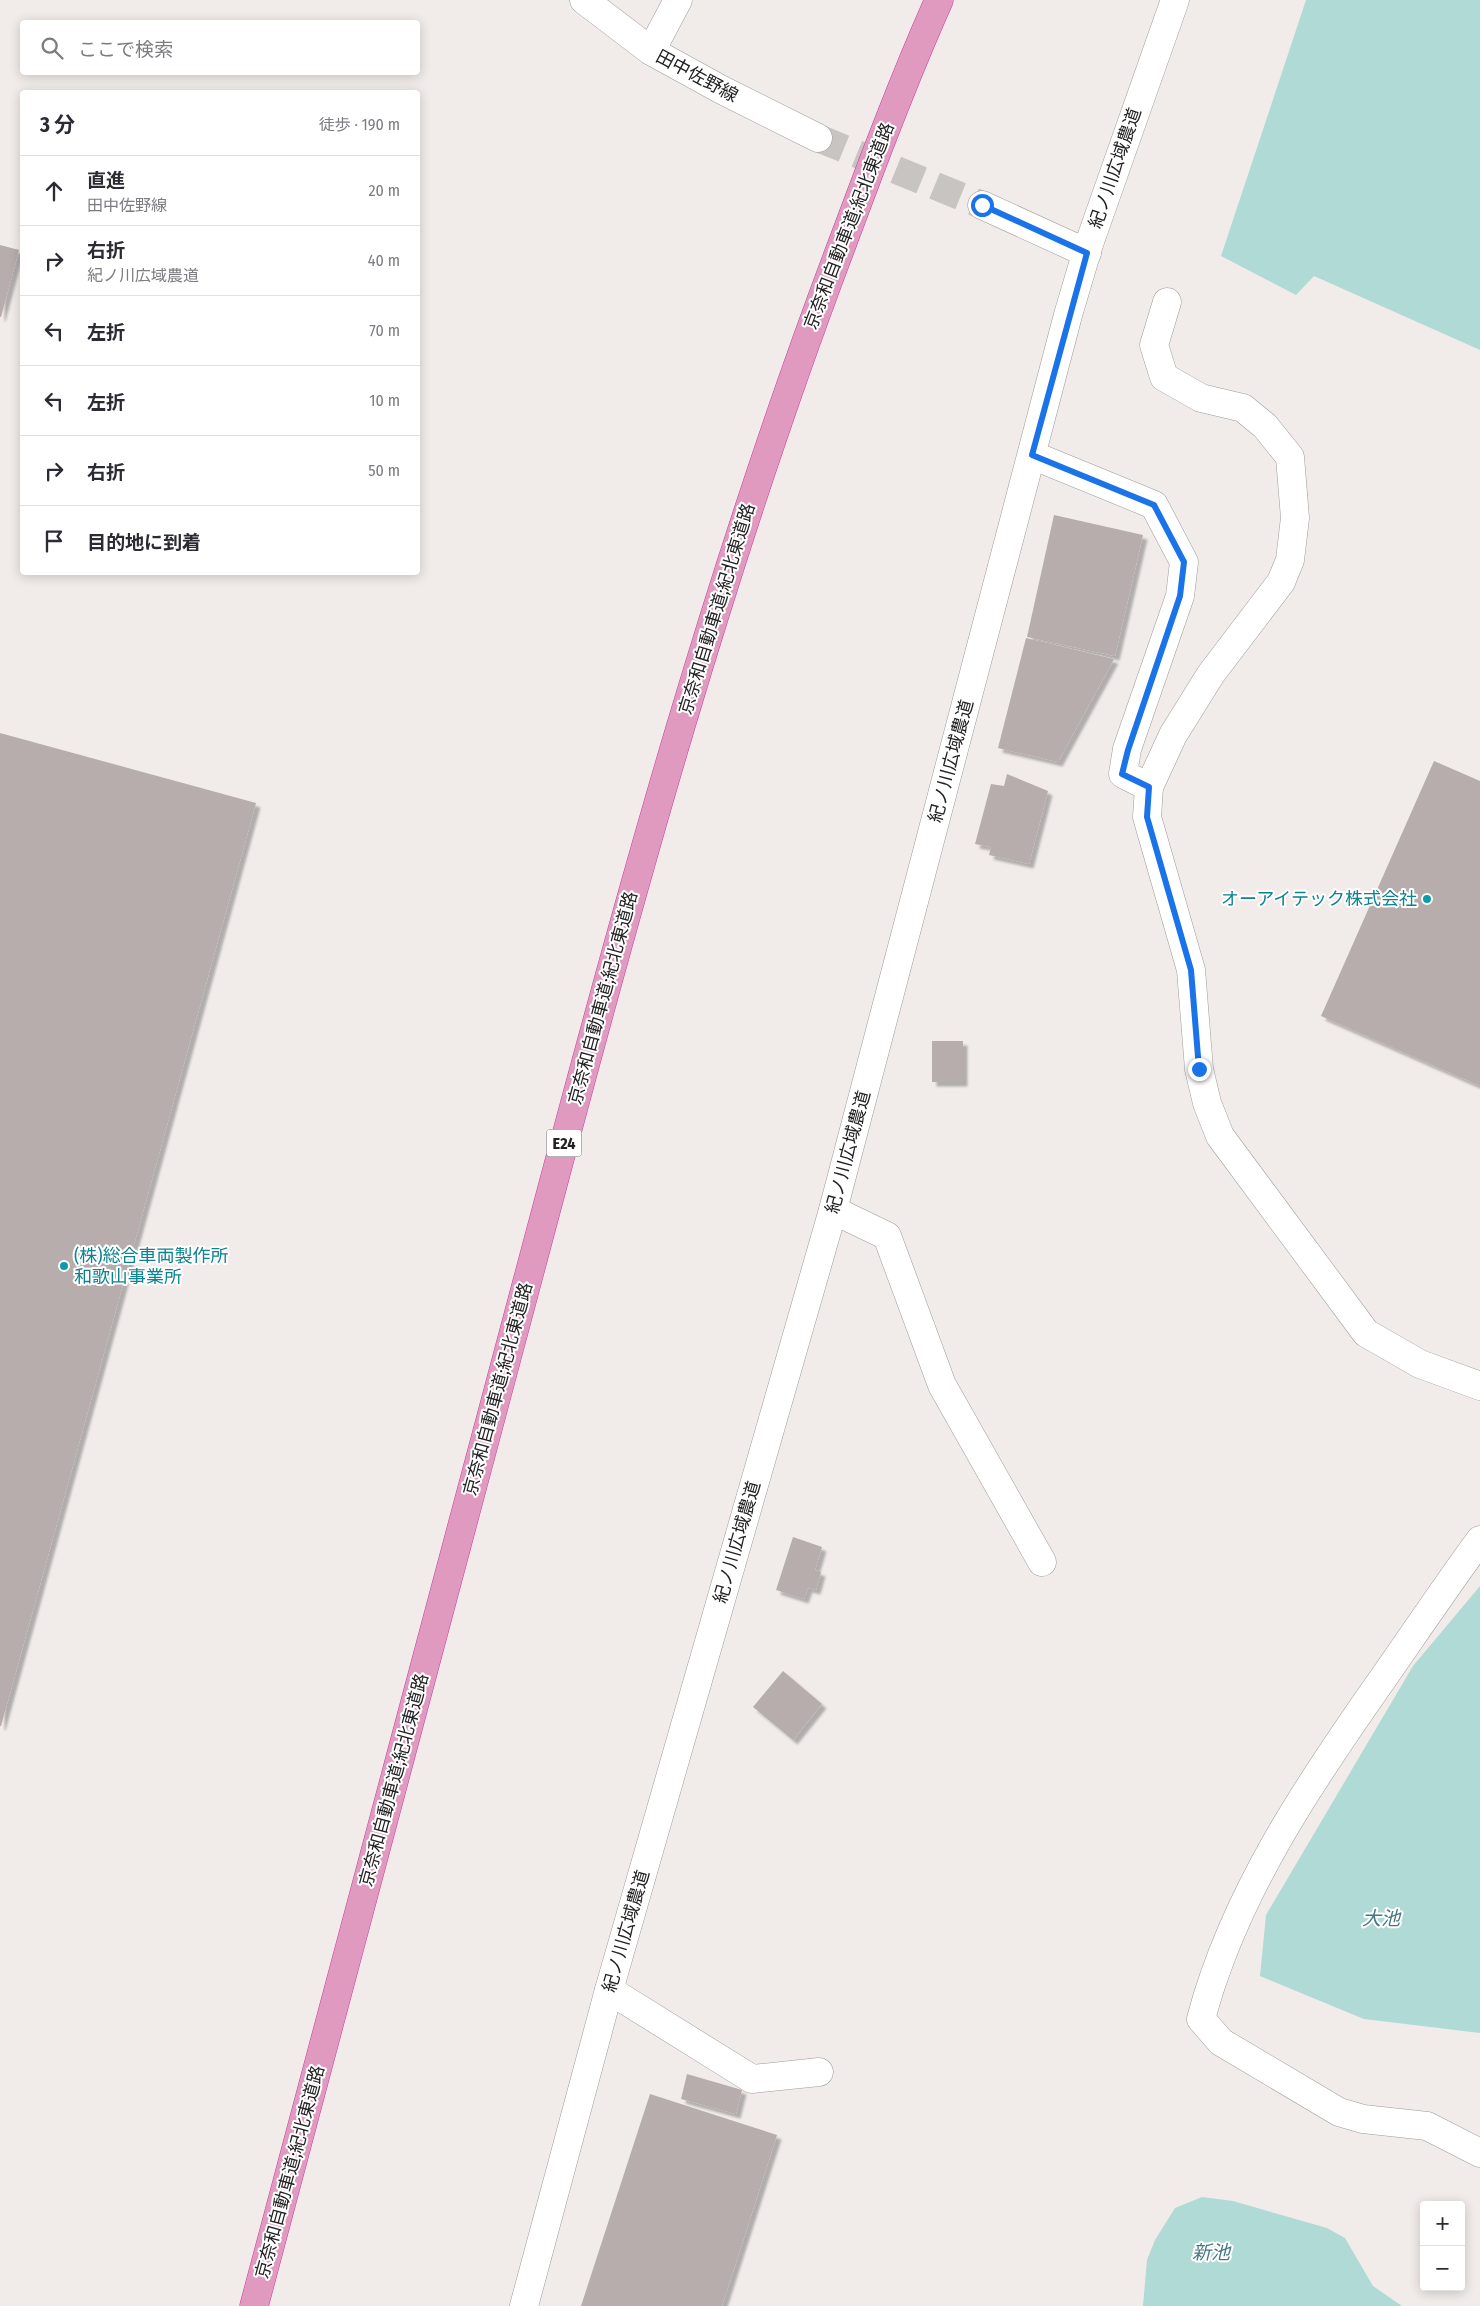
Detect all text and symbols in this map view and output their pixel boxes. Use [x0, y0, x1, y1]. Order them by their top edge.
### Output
search box [20, 20, 420, 75]
icon: search [38, 34, 66, 62]
text: ここで検索 [78, 38, 173, 61]
street label: 田中佐野線 [652, 45, 742, 107]
street label: 紀ノ川広域農道 [1084, 105, 1146, 231]
text: 3 分 [40, 112, 75, 138]
text: 徒歩 · 190 m [319, 115, 400, 134]
street label: 京奈和自動車道;紀北東道路 [799, 119, 899, 333]
text: 直進 [87, 169, 125, 192]
icon: ahead [40, 177, 68, 205]
text: 20 m [369, 181, 400, 200]
route start [971, 194, 994, 217]
text: 田中佐野線 [87, 196, 167, 215]
text: 右折 [87, 239, 125, 262]
icon: right [40, 247, 68, 275]
text: 40 m [368, 251, 400, 270]
text: 紀ノ川広域農道 [87, 266, 199, 285]
icon: left [40, 317, 68, 345]
text: 左折 [87, 321, 125, 344]
text: 70 m [369, 321, 400, 340]
icon: left [40, 387, 68, 415]
text: 左折 [87, 391, 125, 414]
text: 10 m [369, 391, 400, 410]
icon: right [40, 457, 68, 485]
text: 右折 [87, 461, 125, 484]
text: 50 m [368, 461, 400, 480]
street label: 京奈和自動車道;紀北東道路 [674, 501, 760, 717]
icon: arrive [40, 527, 68, 555]
text: 目的地に到着 [87, 531, 201, 554]
street label: 紀ノ川広域農道 [924, 697, 978, 825]
place label: オーアイテック株式会社 [1221, 888, 1417, 910]
street label: 京奈和自動車道;紀北東道路 [564, 889, 642, 1107]
marker: オーアイテック株式会社 [1421, 893, 1433, 905]
route end [1188, 1058, 1211, 1081]
street label: 紀ノ川広域農道 [821, 1088, 875, 1216]
road number: E24 [546, 1130, 582, 1156]
place label: (株)総合車両製作所 和歌山事業所 [74, 1245, 229, 1288]
marker: (株)総合車両製作所 和歌山事業所 [58, 1260, 70, 1272]
street label: 京奈和自動車道;紀北東道路 [459, 1280, 537, 1498]
street label: 紀ノ川広域農道 [709, 1478, 765, 1606]
street label: 京奈和自動車道;紀北東道路 [355, 1671, 433, 1889]
street label: 紀ノ川広域農道 [598, 1867, 654, 1995]
water label: 大池 [1362, 1907, 1402, 1930]
street label: 京奈和自動車道;紀北東道路 [251, 2063, 329, 2281]
map controls [1420, 2201, 1465, 2291]
button: + [1420, 2201, 1465, 2246]
water label: 新池 [1192, 2241, 1232, 2264]
button: − [1420, 2246, 1465, 2291]

